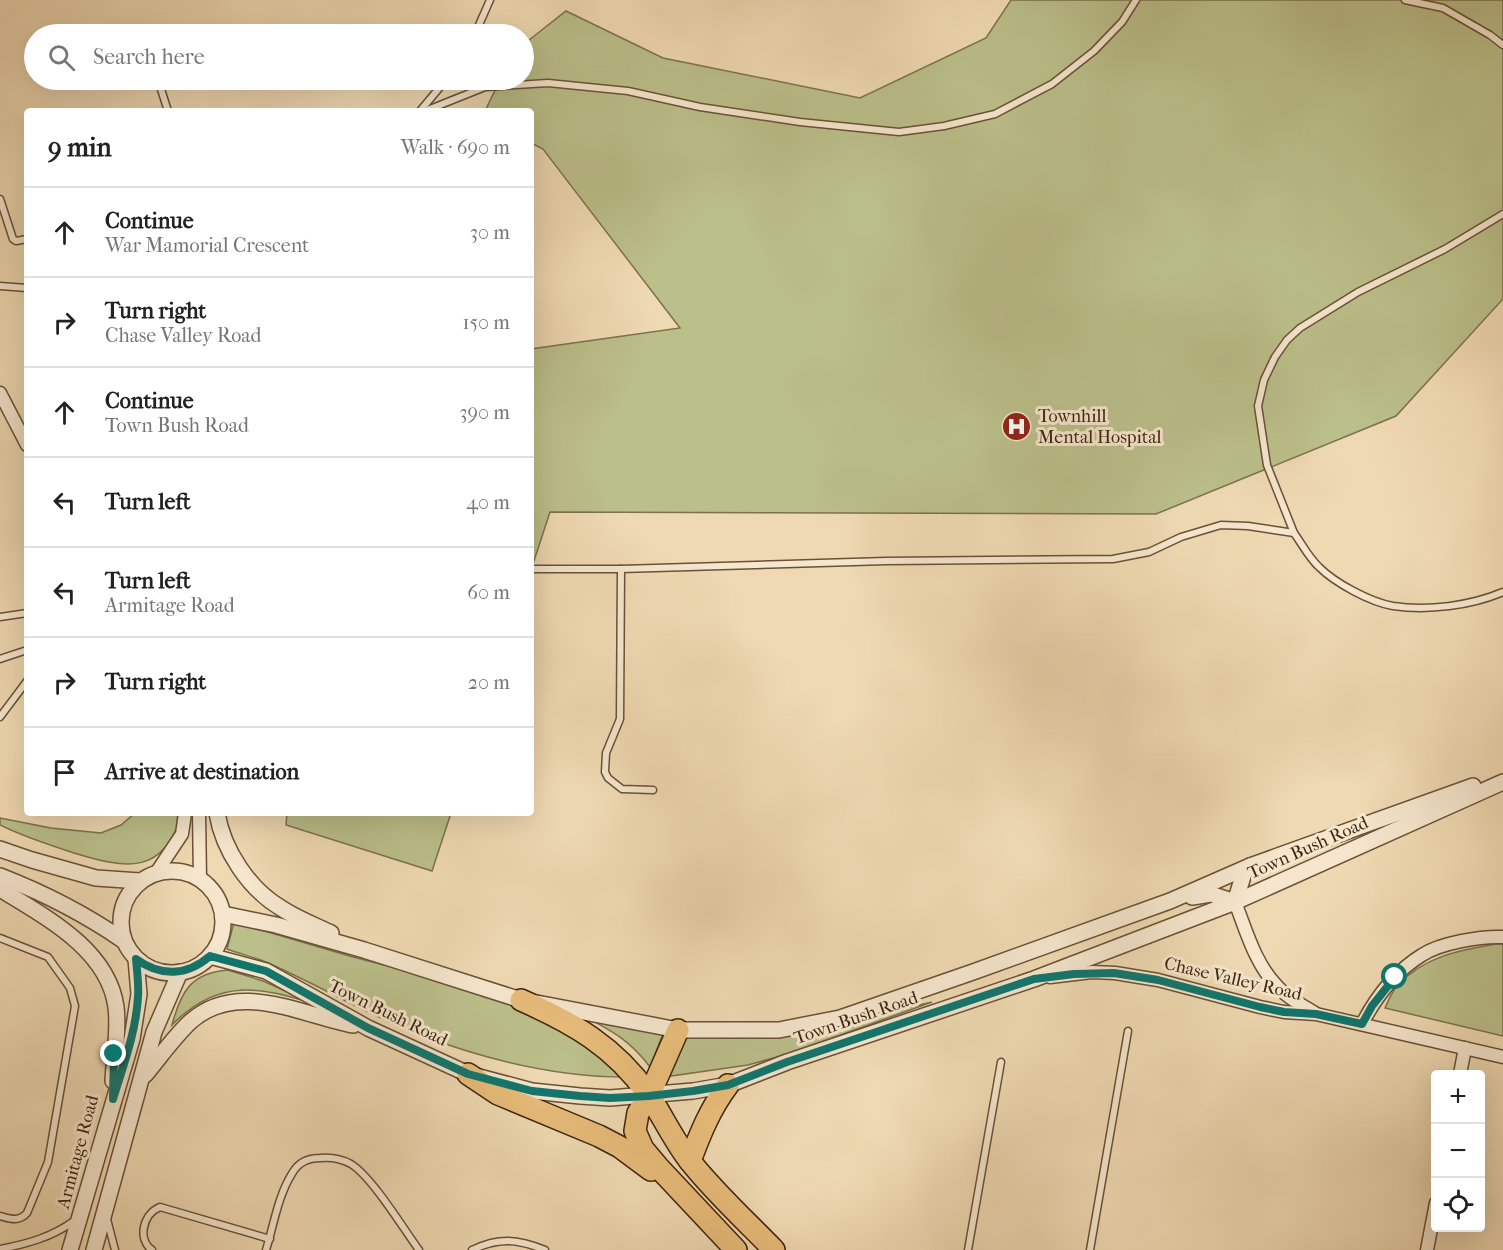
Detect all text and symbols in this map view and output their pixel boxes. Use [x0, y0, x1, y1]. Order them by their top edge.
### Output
search box [24, 24, 534, 90]
icon: search [45, 41, 78, 74]
text: Search here [93, 44, 205, 70]
text: 9 min [48, 132, 112, 163]
text: Walk · 690 m [401, 136, 510, 159]
text: Continue [105, 208, 194, 234]
icon: ahead [48, 216, 81, 249]
text: 30 m [470, 221, 510, 244]
text: War Mamorial Crescent [105, 234, 309, 257]
text: Turn right [105, 298, 206, 324]
icon: right [48, 306, 81, 339]
text: 150 m [462, 311, 510, 334]
text: Chase Valley Road [105, 324, 262, 347]
text: Continue [105, 388, 194, 414]
icon: ahead [48, 396, 81, 429]
text: 390 m [459, 401, 510, 424]
place label: Townhill Mental Hospital [1038, 406, 1161, 448]
hospital icon: Townhill Mental Hospital [1001, 410, 1033, 442]
text: Town Bush Road [105, 414, 249, 437]
icon: left [48, 486, 81, 519]
text: Turn left [105, 489, 191, 515]
text: 40 m [466, 491, 510, 514]
text: Turn left [105, 568, 191, 594]
icon: left [48, 576, 81, 609]
text: 60 m [467, 581, 510, 604]
text: Armitage Road [105, 594, 235, 617]
icon: right [48, 666, 81, 699]
text: Turn right [105, 669, 206, 695]
text: 20 m [468, 671, 510, 694]
icon: arrive [48, 756, 81, 789]
text: Arrive at destination [105, 759, 299, 785]
street label: Town Bush Road [1245, 812, 1372, 884]
street label: Chase Valley Road [1162, 953, 1304, 1005]
route start [1381, 963, 1407, 989]
street label: Town Bush Road [325, 975, 451, 1051]
street label: Town Bush Road [791, 987, 921, 1049]
route end [100, 1040, 126, 1066]
map controls [1431, 1070, 1485, 1232]
button: + [1431, 1070, 1485, 1124]
street label: Armitage Road [52, 1093, 103, 1212]
button: − [1431, 1124, 1485, 1178]
button: locate [1431, 1178, 1485, 1232]

